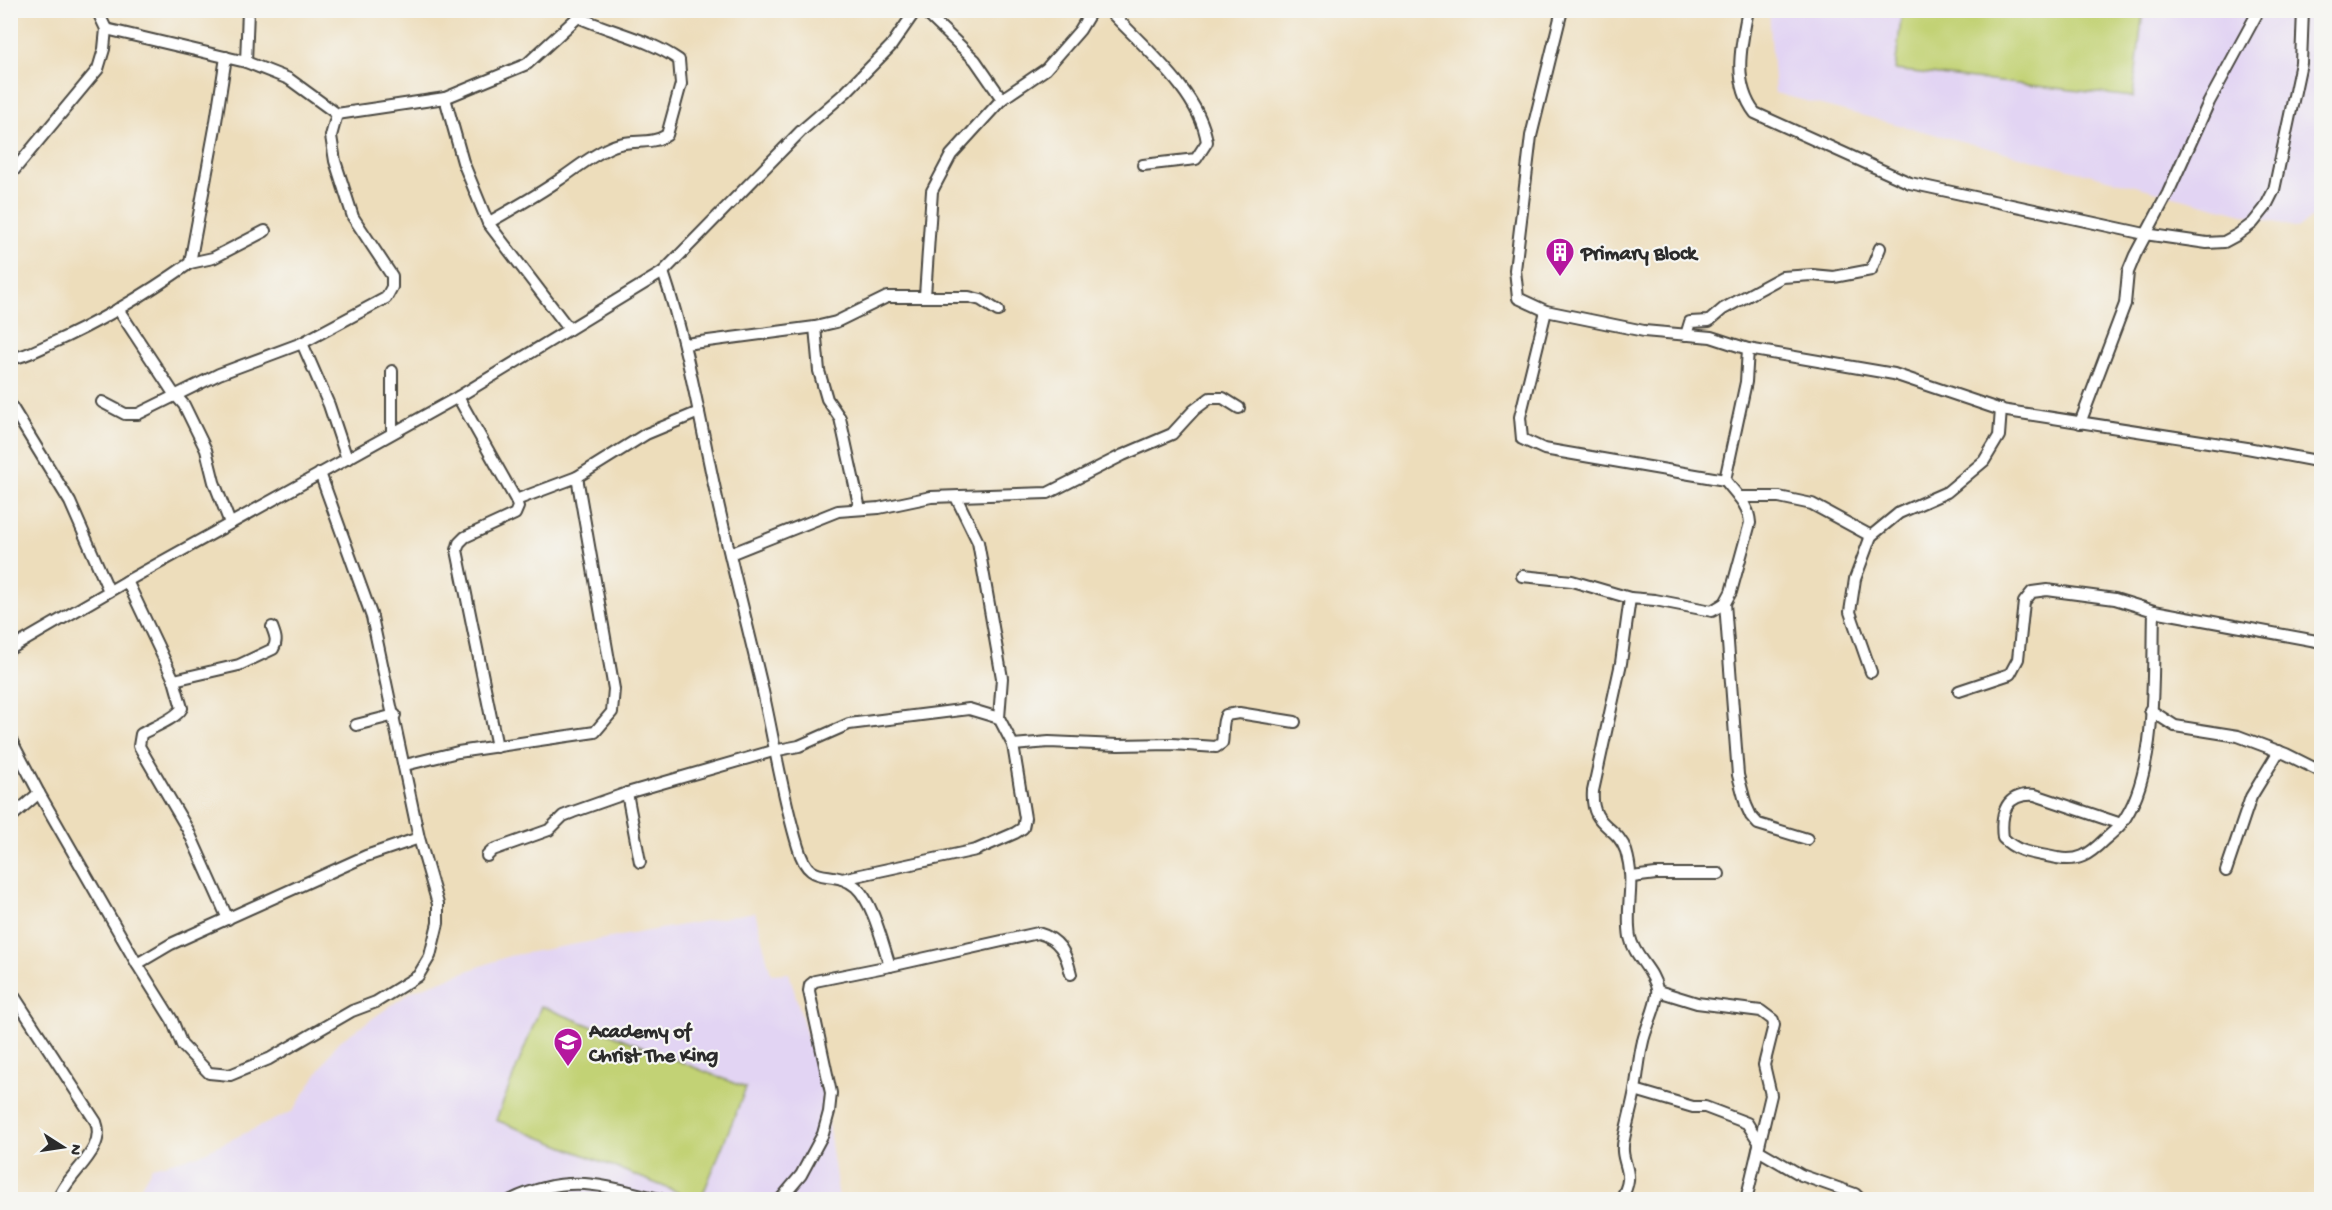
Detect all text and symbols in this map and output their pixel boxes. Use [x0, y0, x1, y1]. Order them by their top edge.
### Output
building icon: Primary Block [1544, 236, 1576, 278]
place label: Primary Block [1580, 243, 1699, 268]
place label: Academy of Christ The King [588, 1021, 718, 1070]
school or university icon: Academy of Christ The King [552, 1026, 584, 1068]
north arrow [33, 1117, 93, 1177]
text: N [64, 1142, 85, 1157]

